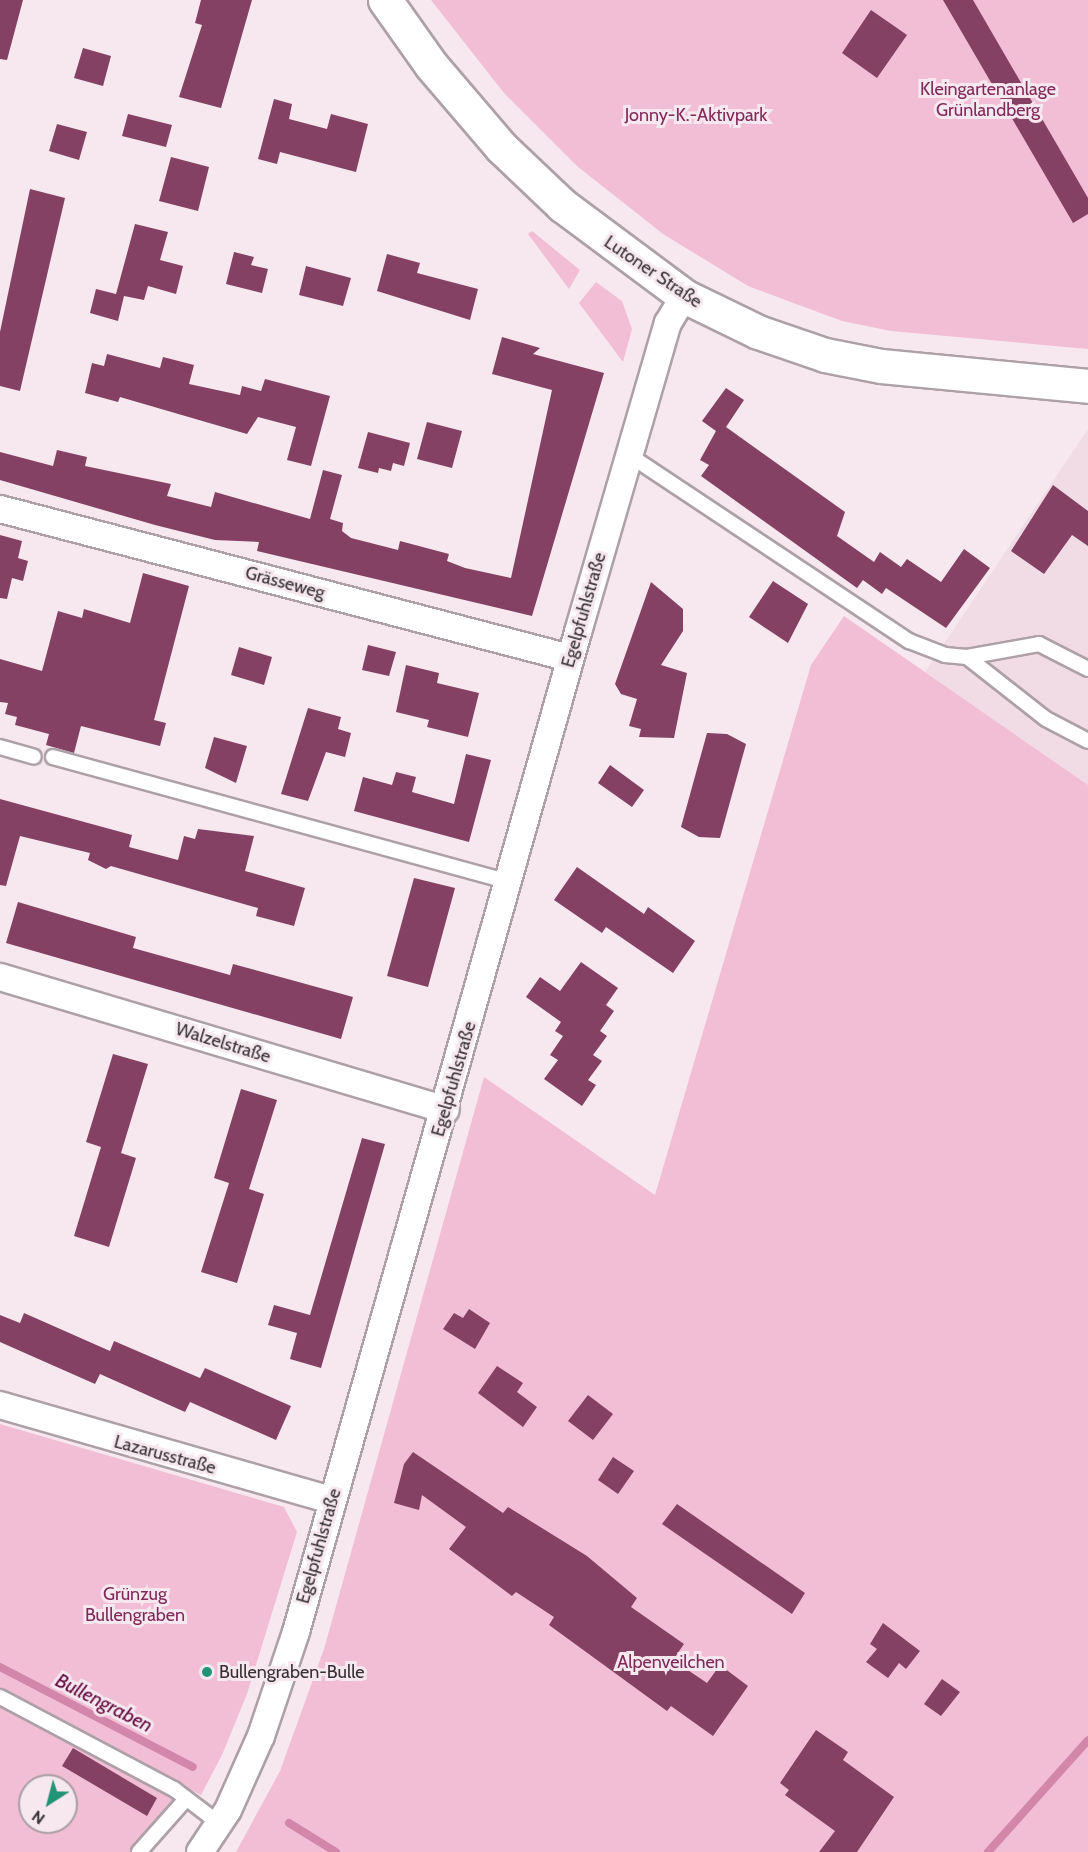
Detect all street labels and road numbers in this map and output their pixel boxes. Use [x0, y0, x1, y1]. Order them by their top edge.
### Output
street label: Lutoner Straße [600, 231, 706, 313]
street label: Egelpfuhlstraße [557, 550, 611, 670]
street label: Grässeweg [243, 562, 327, 604]
street label: Walzelstraße [173, 1018, 273, 1068]
street label: Egelpfuhlstraße [427, 1019, 481, 1139]
street label: Lazarusstraße [112, 1431, 218, 1479]
street label: Egelpfuhlstraße [292, 1486, 346, 1606]

